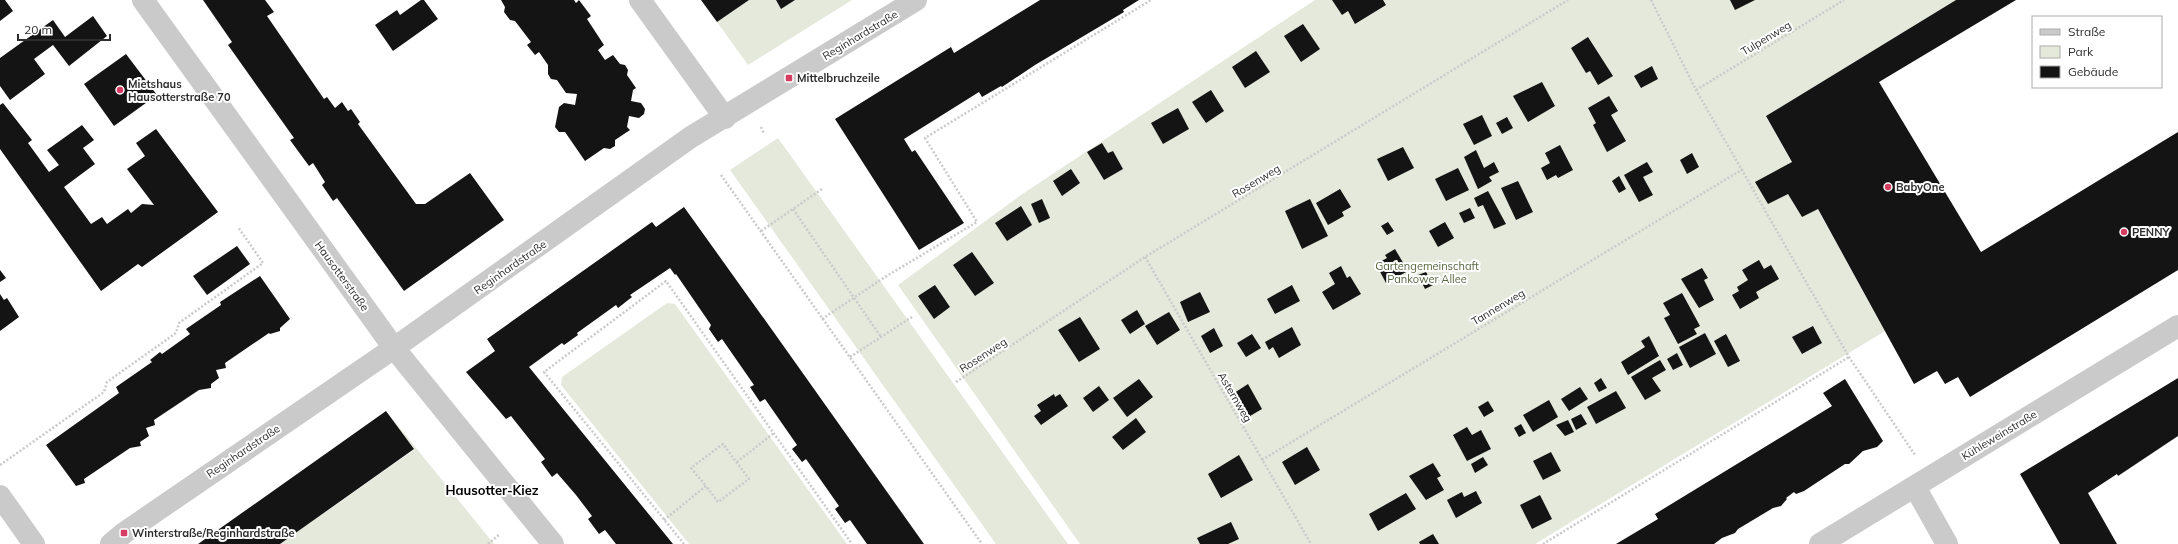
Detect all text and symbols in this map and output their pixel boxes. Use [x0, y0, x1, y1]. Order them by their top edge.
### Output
street label: Reginhardstraße [820, 7, 900, 63]
scale bar [18, 16, 110, 42]
legend [2032, 16, 2162, 88]
street label: Tulpenweg [1738, 18, 1794, 58]
text: 20 m [24, 22, 52, 37]
text: Straße [2068, 24, 2105, 39]
text: Park [2068, 44, 2094, 59]
text: Gebäude [2068, 64, 2118, 79]
place label: Mittelbruchzeile [797, 71, 880, 85]
marker: Mittelbruchzeile [784, 73, 794, 83]
place label: Mietshaus Hausotterstraße 70 [128, 77, 231, 104]
marker: Mietshaus Hausotterstraße 70 [115, 85, 125, 95]
street label: Rosenweg [1229, 161, 1283, 201]
place label: BabyOne [1896, 180, 1944, 194]
marker: BabyOne [1883, 182, 1893, 192]
place label: PENNY [2132, 225, 2170, 239]
marker: PENNY [2119, 227, 2129, 237]
street label: Reginhardstraße [471, 237, 549, 297]
street label: Hausotterstraße [312, 238, 372, 314]
park label: Gartengemeinschaft Pankower Allee [1375, 259, 1479, 286]
street label: Tannenweg [1469, 286, 1527, 328]
street label: Rosenweg [957, 335, 1009, 375]
street label: Asternweg [1215, 369, 1255, 425]
street label: Kühleweinstraße [1959, 407, 2039, 463]
street label: Reginhardstraße [204, 421, 282, 481]
district label: Hausotter-Kiez [445, 482, 539, 498]
place label: Winterstraße/Reginhardstraße [132, 526, 295, 540]
marker: Winterstraße/Reginhardstraße [119, 528, 129, 538]

